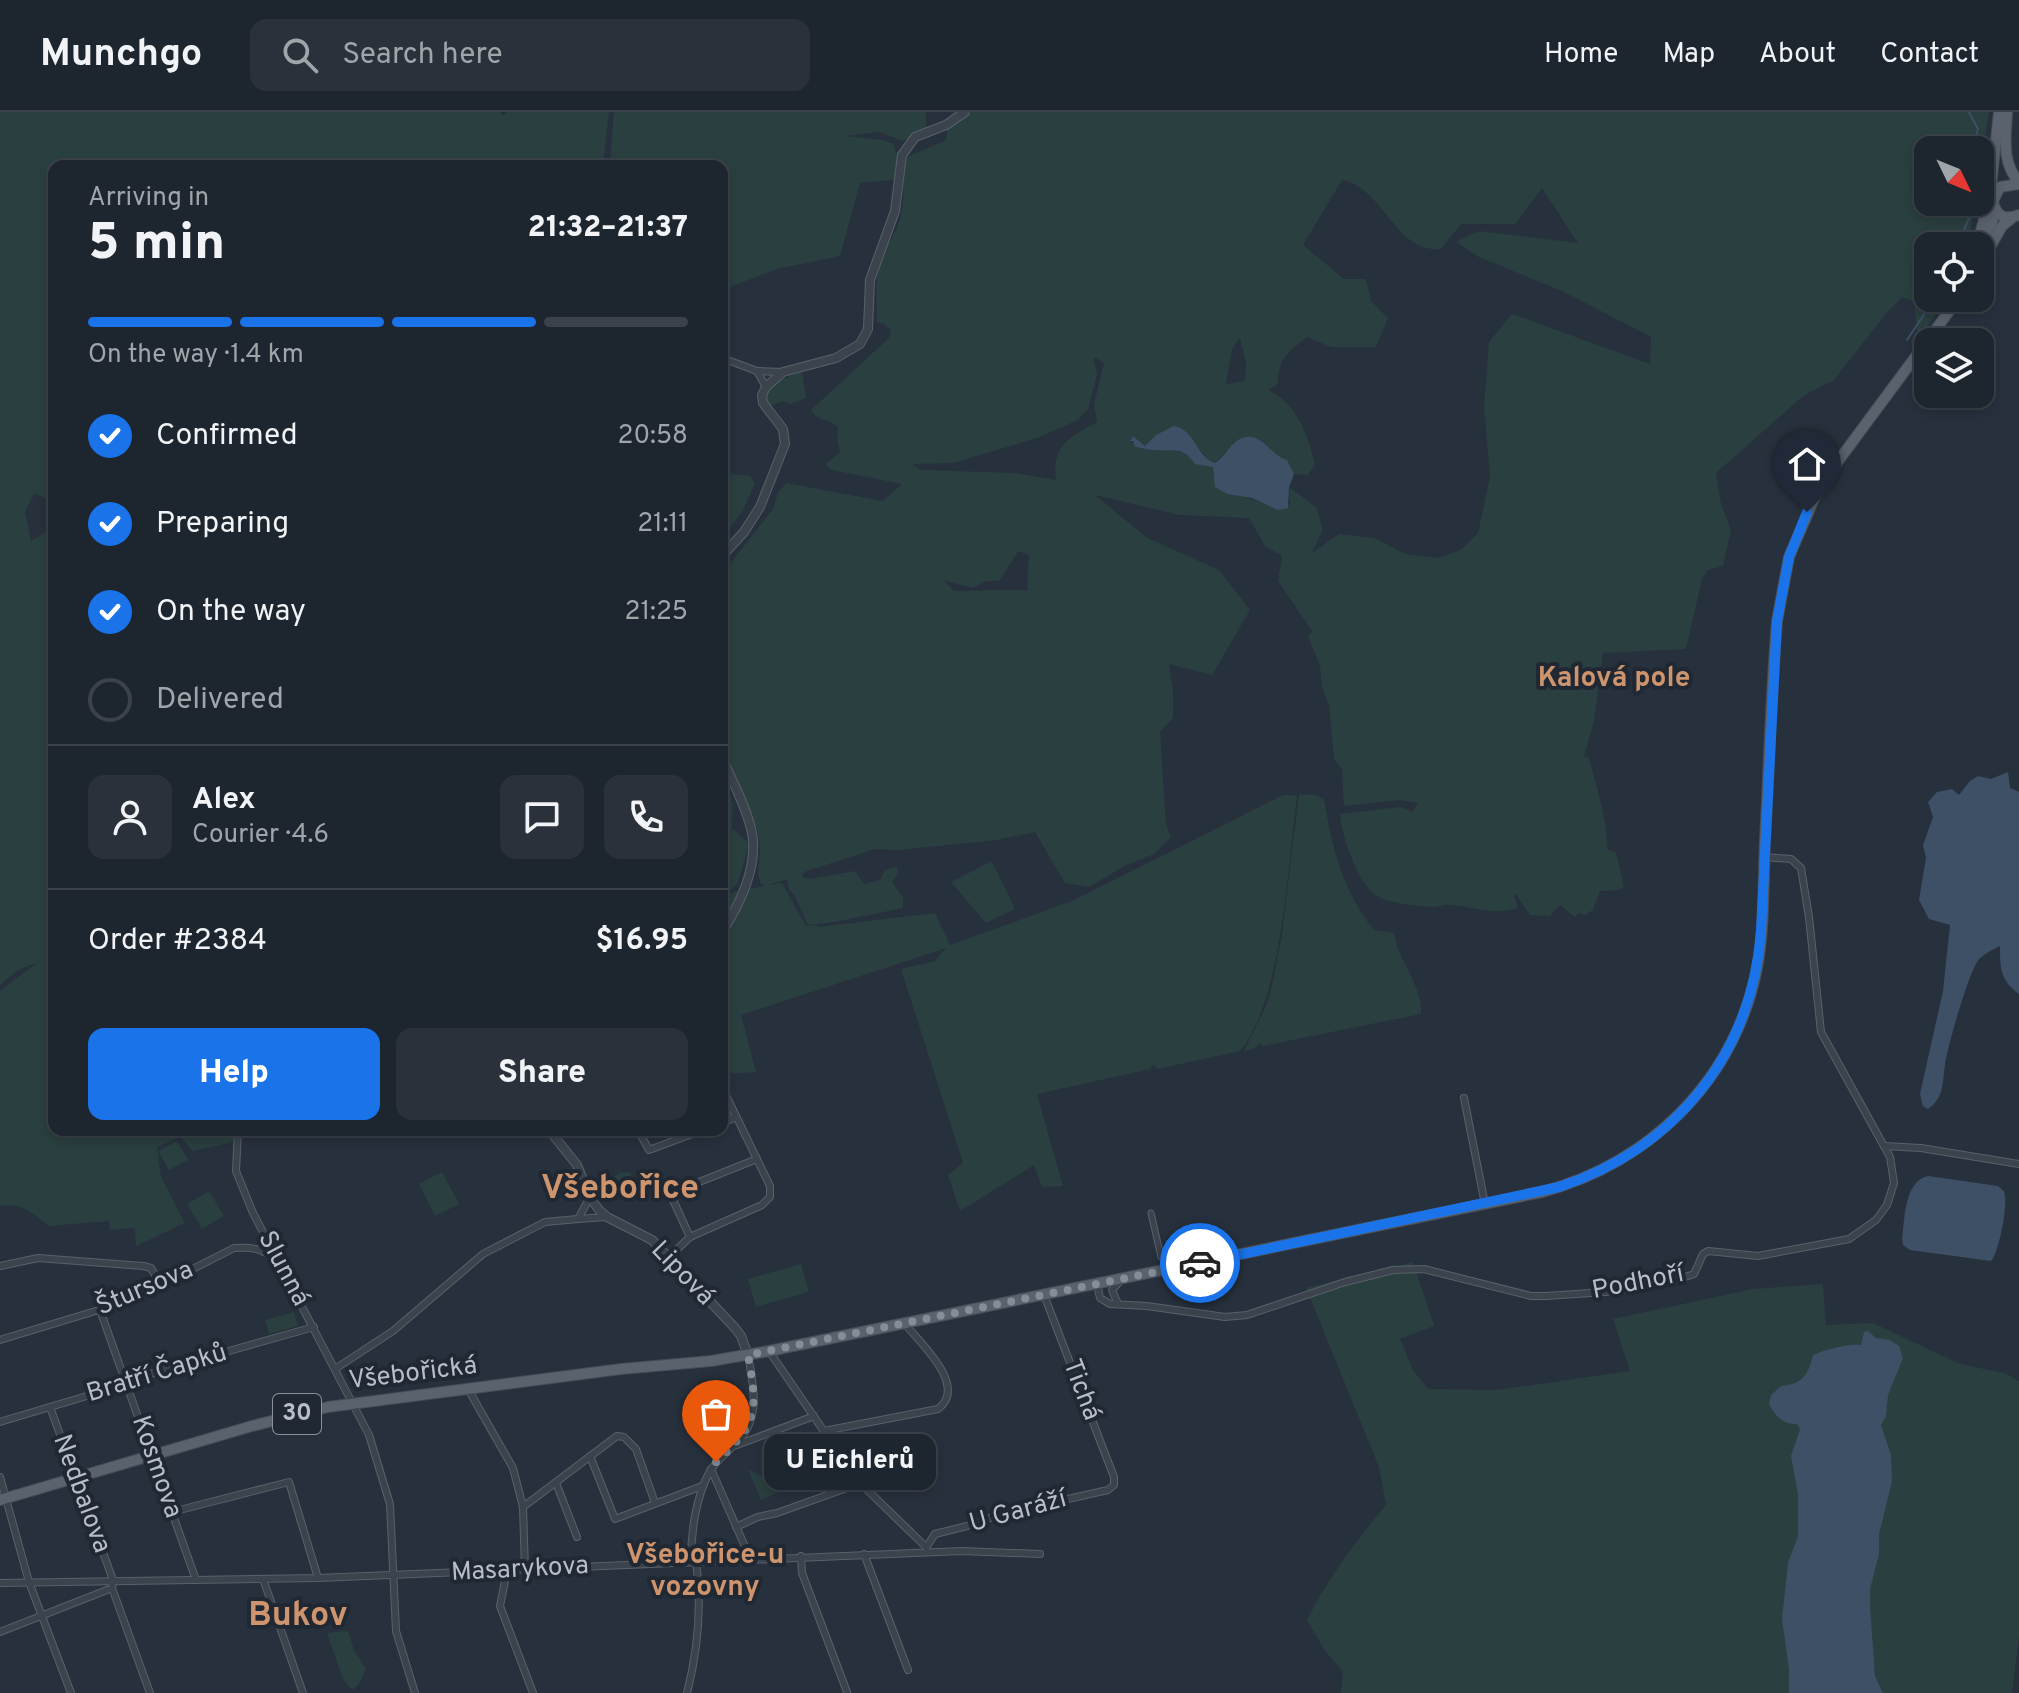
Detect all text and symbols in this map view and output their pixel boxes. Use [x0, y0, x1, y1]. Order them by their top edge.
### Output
search box [250, 19, 810, 91]
text: Munchgo [40, 31, 202, 80]
icon: search [278, 33, 322, 77]
text: Search here [342, 37, 503, 74]
text: Home [1544, 37, 1618, 73]
text: Map [1662, 37, 1715, 73]
text: About [1759, 37, 1836, 73]
text: Contact [1880, 37, 1979, 73]
north arrow [1914, 136, 1994, 216]
map controls [1914, 136, 1994, 408]
text: Arriving in [88, 182, 209, 215]
text: 21:32–21:37 [528, 210, 688, 247]
text: 5 min [88, 212, 225, 278]
button: locate [1914, 232, 1994, 312]
button: layers [1914, 328, 1994, 408]
text: On the way · 1.4 km [88, 339, 304, 372]
icon: check [88, 414, 132, 458]
text: Confirmed [156, 418, 298, 455]
text: 20:58 [618, 420, 688, 453]
pin [1773, 430, 1841, 512]
icon: home [1785, 442, 1829, 486]
icon: check [88, 502, 132, 546]
text: Preparing [156, 506, 289, 543]
text: 21:11 [637, 508, 688, 541]
icon: check [88, 590, 132, 634]
text: On the way [156, 594, 306, 631]
text: 21:25 [624, 596, 688, 629]
district label: Kalová pole [1538, 661, 1690, 697]
text: Delivered [156, 682, 284, 719]
button: person [88, 775, 172, 859]
button: chat [500, 775, 584, 859]
button: phone [604, 775, 688, 859]
text: Alex [192, 782, 256, 819]
text: Courier · 4.6 [192, 819, 329, 852]
text: Order #2384 [88, 923, 267, 960]
text: $16.95 [595, 923, 688, 960]
button: Help [88, 1028, 380, 1120]
button: Share [396, 1028, 688, 1120]
district label: Všebořice [541, 1168, 699, 1211]
courier [1160, 1223, 1240, 1303]
street label: Slunná [250, 1226, 316, 1312]
street label: Lipová [643, 1235, 721, 1313]
icon: car [1178, 1241, 1222, 1285]
street label: Štursova [91, 1252, 198, 1324]
street label: Podhoří [1589, 1258, 1689, 1308]
street label: Bratří Čapků [82, 1335, 231, 1411]
street label: Všebořická [347, 1350, 479, 1398]
street label: Tichá [1054, 1355, 1108, 1425]
pin [682, 1380, 750, 1462]
icon: bag [694, 1392, 738, 1436]
road number: 30 [273, 1394, 321, 1434]
street label: Kosmova [123, 1411, 189, 1523]
street label: Nedbalova [44, 1430, 118, 1558]
callout: U Eichlerů [764, 1434, 936, 1490]
text: U Eichlerů [786, 1445, 914, 1478]
street label: U Garáží [966, 1483, 1073, 1541]
district label: Všebořice-u vozovny [626, 1538, 784, 1606]
street label: Masarykova [450, 1550, 590, 1590]
district label: Bukov [248, 1595, 348, 1638]

